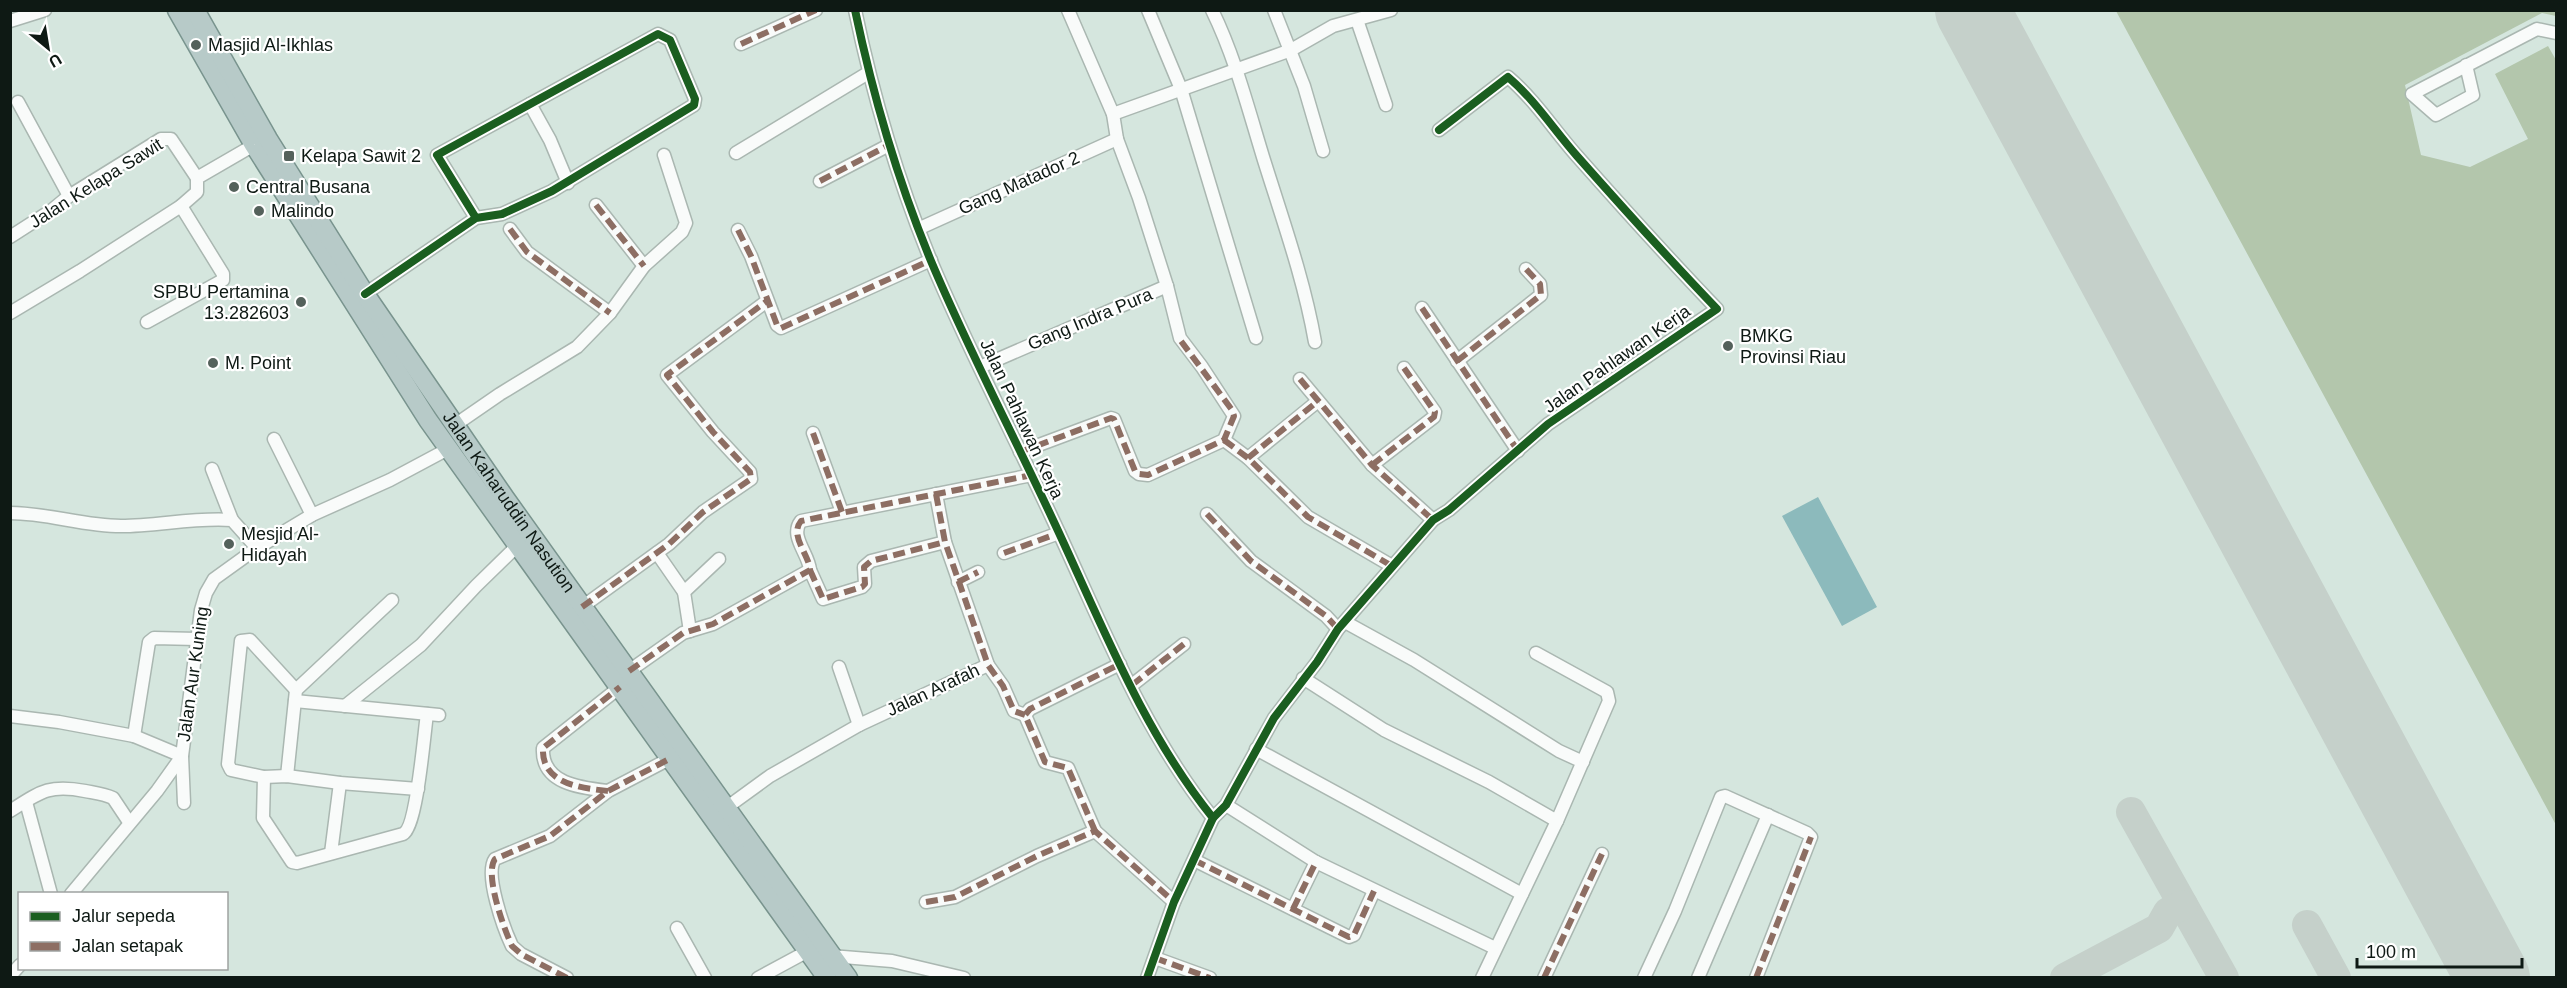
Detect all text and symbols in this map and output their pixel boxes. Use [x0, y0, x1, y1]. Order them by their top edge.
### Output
north arrow [18, 18, 78, 78]
place label: Masjid Al-Ikhlas [208, 35, 333, 55]
marker: Masjid Al-Ikhlas [189, 38, 203, 52]
text: U [46, 50, 65, 71]
street label: Jalan Kelapa Sawit [26, 134, 166, 232]
place label: Kelapa Sawit 2 [301, 146, 421, 166]
street label: Gang Matador 2 [956, 147, 1082, 219]
marker: Kelapa Sawit 2 [282, 149, 296, 163]
place label: Central Busana [246, 177, 371, 197]
marker: Central Busana [227, 180, 241, 194]
place label: Malindo [271, 201, 334, 221]
marker: Malindo [252, 204, 266, 218]
place label: SPBU Pertamina 13.282603 [153, 282, 290, 323]
street label: Gang Indra Pura [1025, 283, 1156, 354]
marker: SPBU Pertamina 13.282603 [294, 295, 308, 309]
street label: Jalan Pahlawan Kerja [1540, 300, 1695, 417]
place label: BMKG Provinsi Riau [1740, 326, 1846, 367]
street label: Jalan Pahlawan Kerja [976, 336, 1068, 503]
marker: BMKG Provinsi Riau [1721, 339, 1735, 353]
place label: M. Point [225, 353, 291, 373]
marker: M. Point [206, 356, 220, 370]
street label: Jalan Kaharuddin Nasution [439, 408, 579, 596]
place label: Mesjid Al- Hidayah [241, 524, 319, 565]
marker: Mesjid Al- Hidayah [222, 537, 236, 551]
street label: Jalan Aur Kuning [174, 605, 212, 743]
street label: Jalan Arafah [883, 660, 983, 720]
legend [18, 892, 228, 970]
text: Jalur sepeda [72, 906, 176, 926]
scale bar [2357, 931, 2522, 969]
text: Jalan setapak [72, 936, 184, 956]
text: 100 m [2366, 942, 2416, 962]

